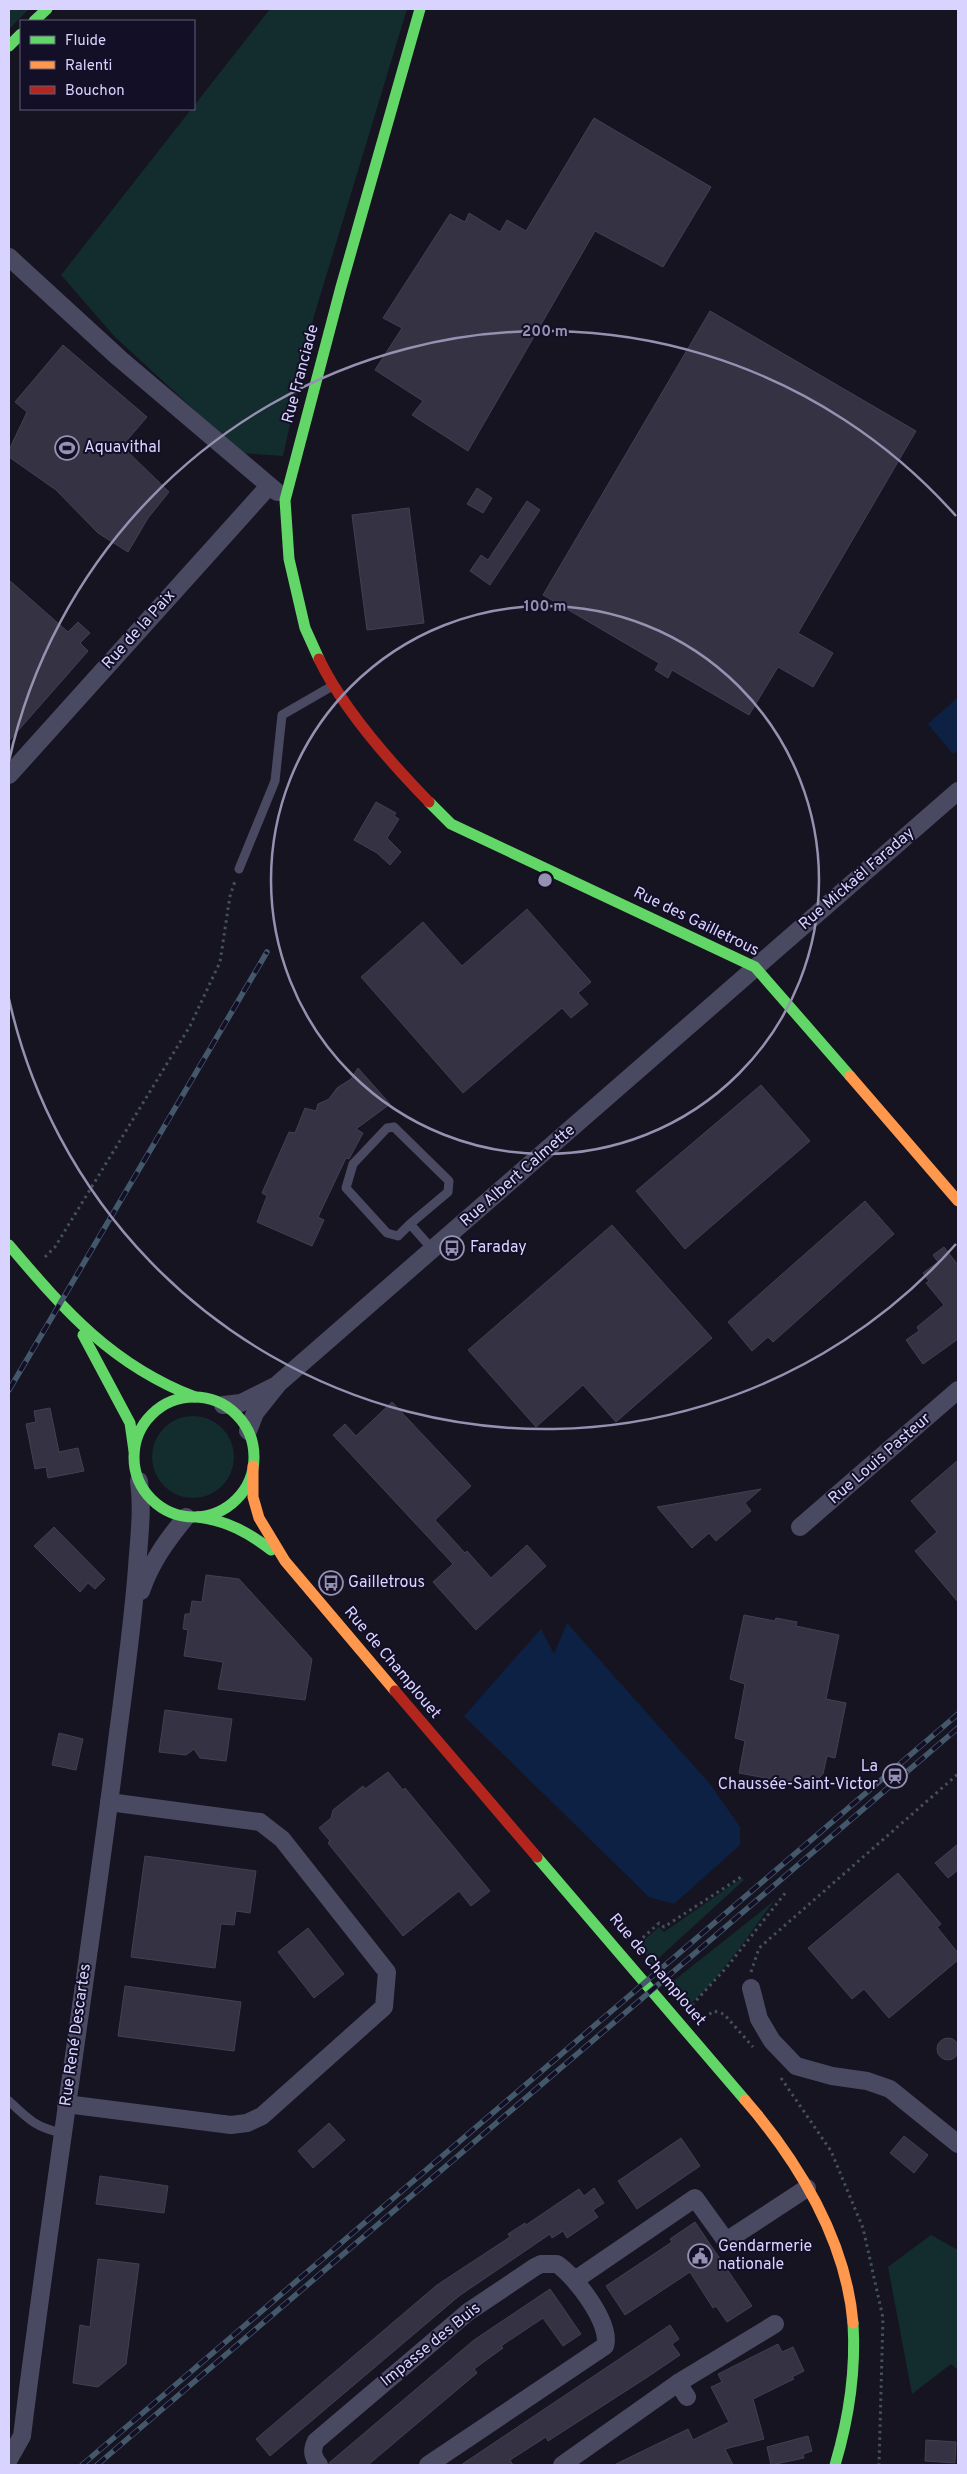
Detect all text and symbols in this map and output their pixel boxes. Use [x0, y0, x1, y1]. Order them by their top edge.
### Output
legend [20, 20, 195, 110]
text: Fluide [65, 32, 106, 51]
text: Ralenti [65, 57, 112, 76]
text: Bouchon [65, 82, 125, 101]
street label: Rue Franciade [278, 322, 324, 426]
text: 200 m [522, 323, 568, 342]
sports icon: Aquavithal [54, 435, 80, 461]
place label: Aquavithal [84, 438, 161, 458]
street label: Rue de la Paix [98, 586, 180, 674]
text: 100 m [524, 598, 566, 617]
street label: Rue Mickaël Faraday [795, 823, 919, 935]
centre of rings [536, 871, 554, 889]
street label: Rue des Gailletrous [630, 883, 762, 961]
street label: Rue Albert Calmette [456, 1121, 580, 1231]
bus stop icon: Faraday [439, 1235, 465, 1261]
place label: Faraday [470, 1238, 527, 1258]
street label: Rue Louis Pasteur [825, 1409, 935, 1509]
bus stop icon: Gailletrous [318, 1570, 344, 1596]
place label: Gailletrous [348, 1573, 425, 1593]
street label: Rue de Champlouet [339, 1603, 445, 1723]
place label: La Chaussée-Saint-Victor [718, 1757, 878, 1795]
station icon: La Chaussée-Saint-Victor [882, 1763, 908, 1789]
street label: Rue de Champlouet [604, 1910, 710, 2030]
street label: Rue René Descartes [56, 1962, 96, 2108]
place label: Gendarmerie nationale [718, 2237, 812, 2275]
public building icon: Gendarmerie nationale [687, 2243, 713, 2269]
street label: Impasse des Buis [377, 2299, 485, 2391]

